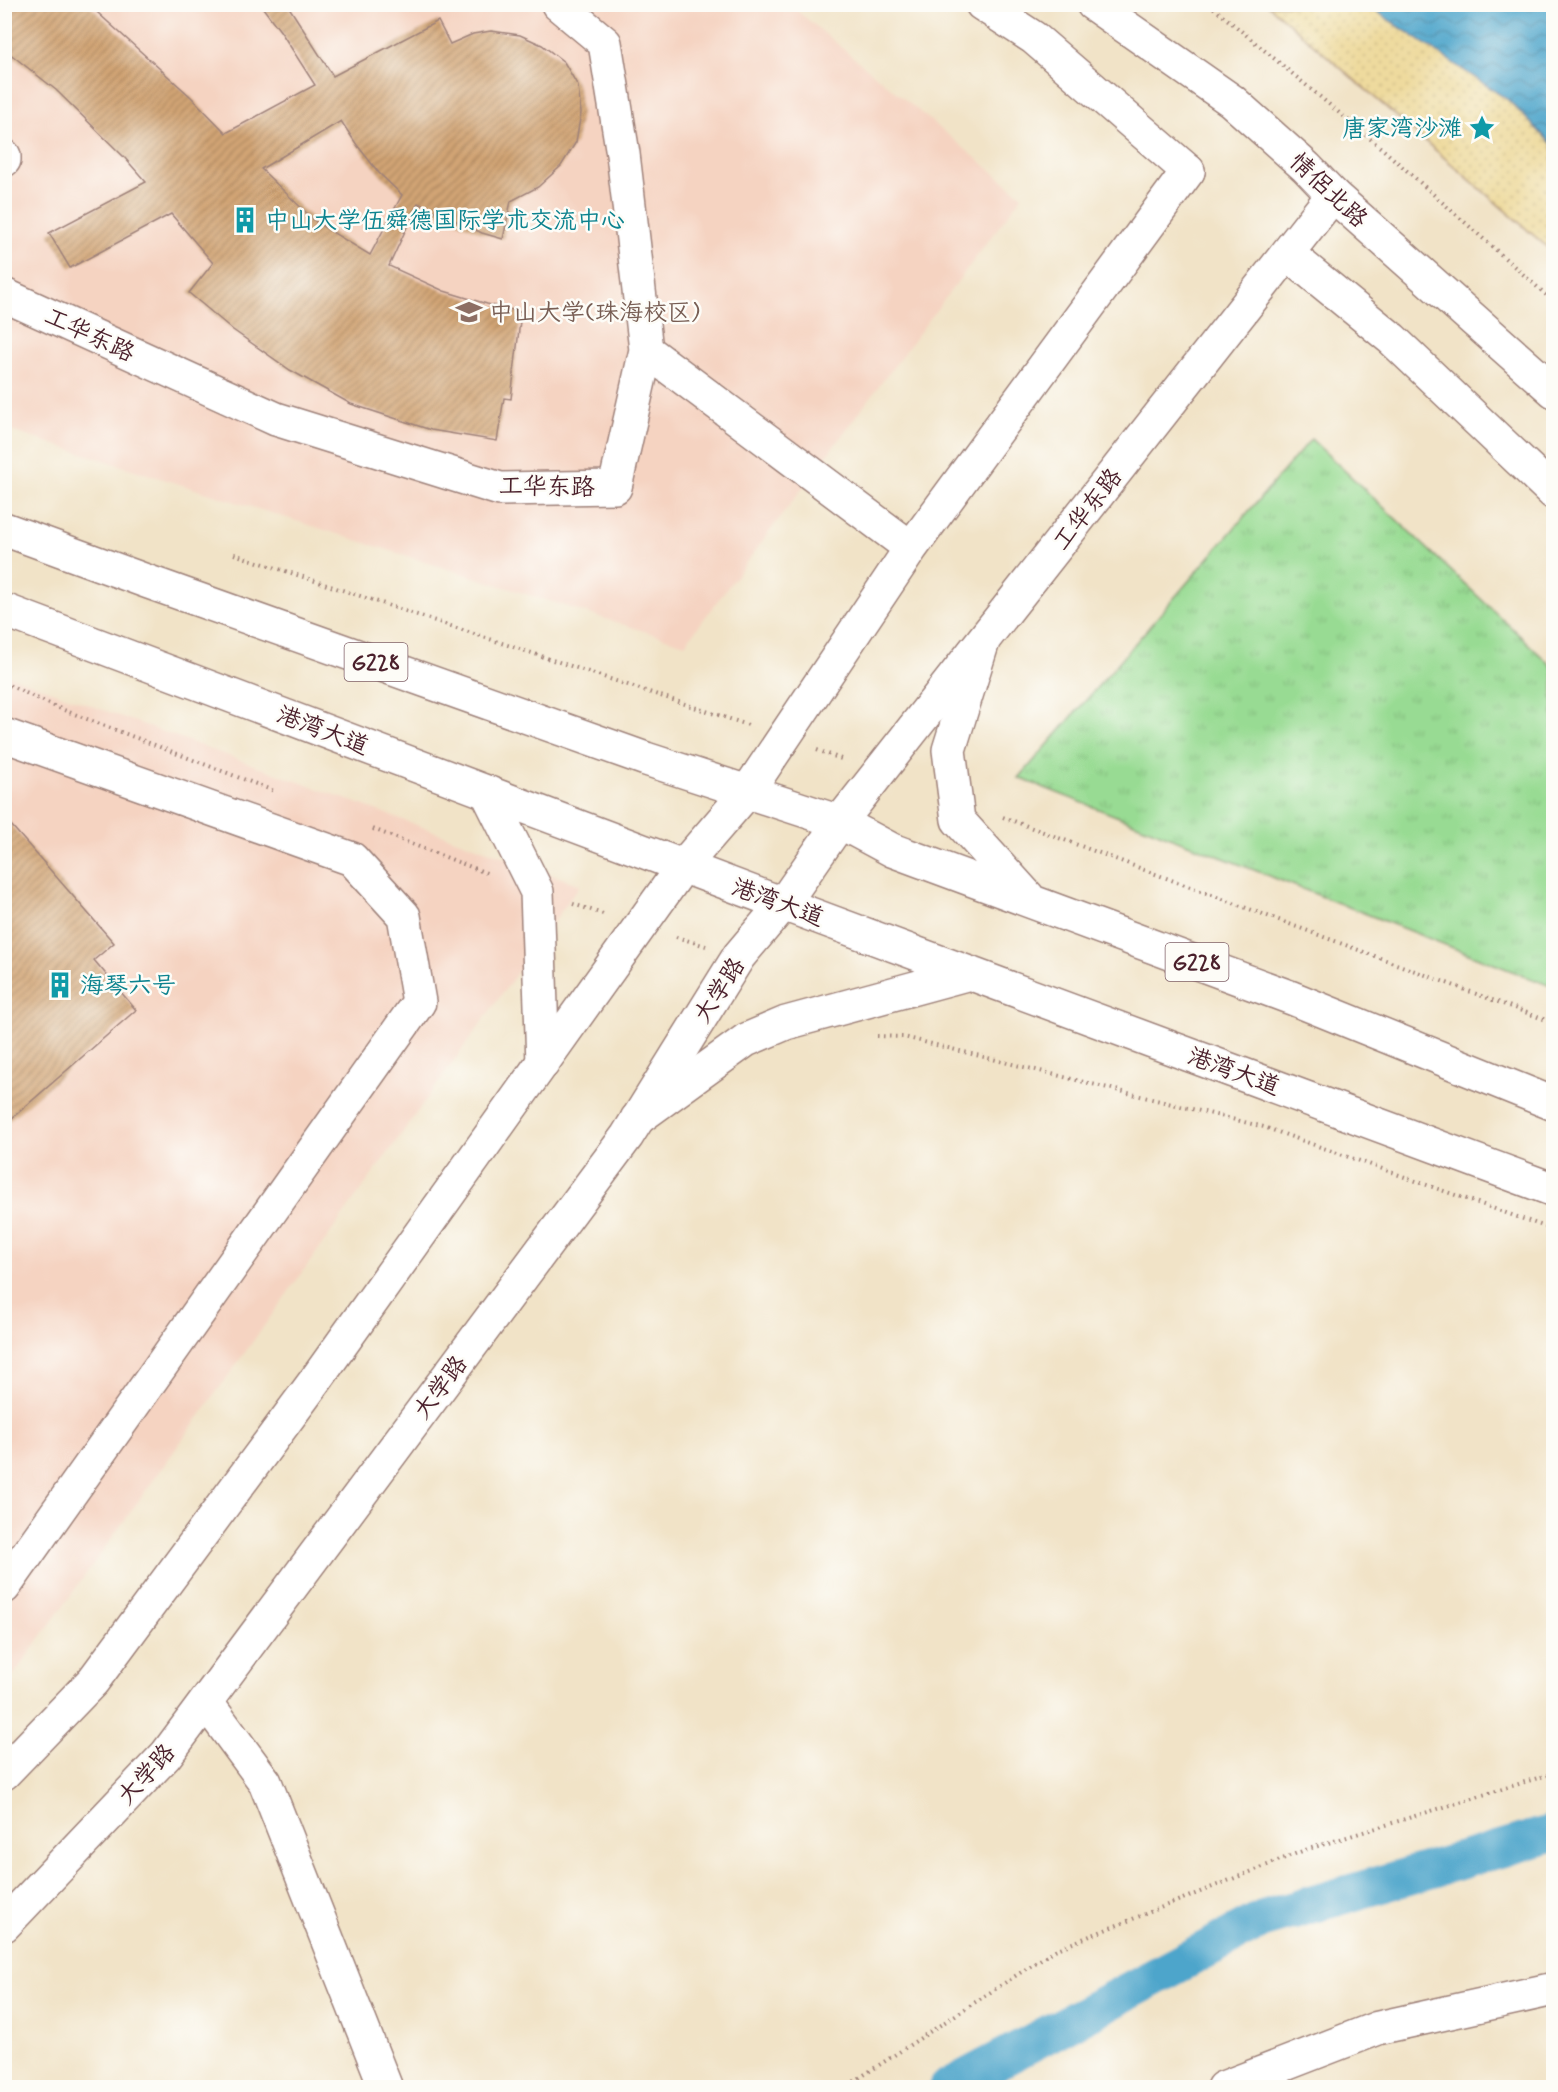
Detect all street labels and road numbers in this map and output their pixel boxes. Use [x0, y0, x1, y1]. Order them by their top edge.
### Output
street label: 情侶北路 [1282, 147, 1374, 235]
street label: 工华东路 [39, 301, 139, 370]
street label: 工华东路 [1046, 463, 1130, 557]
street label: 工华东路 [499, 471, 595, 504]
road number: G228 [344, 643, 407, 681]
street label: 港湾大道 [272, 700, 373, 763]
street label: 港湾大道 [727, 872, 828, 934]
road number: G228 [1166, 943, 1228, 981]
street label: 大学路 [688, 952, 753, 1029]
street label: 港湾大道 [1183, 1041, 1284, 1103]
street label: 大学路 [407, 1350, 475, 1426]
street label: 大学路 [112, 1738, 183, 1812]

